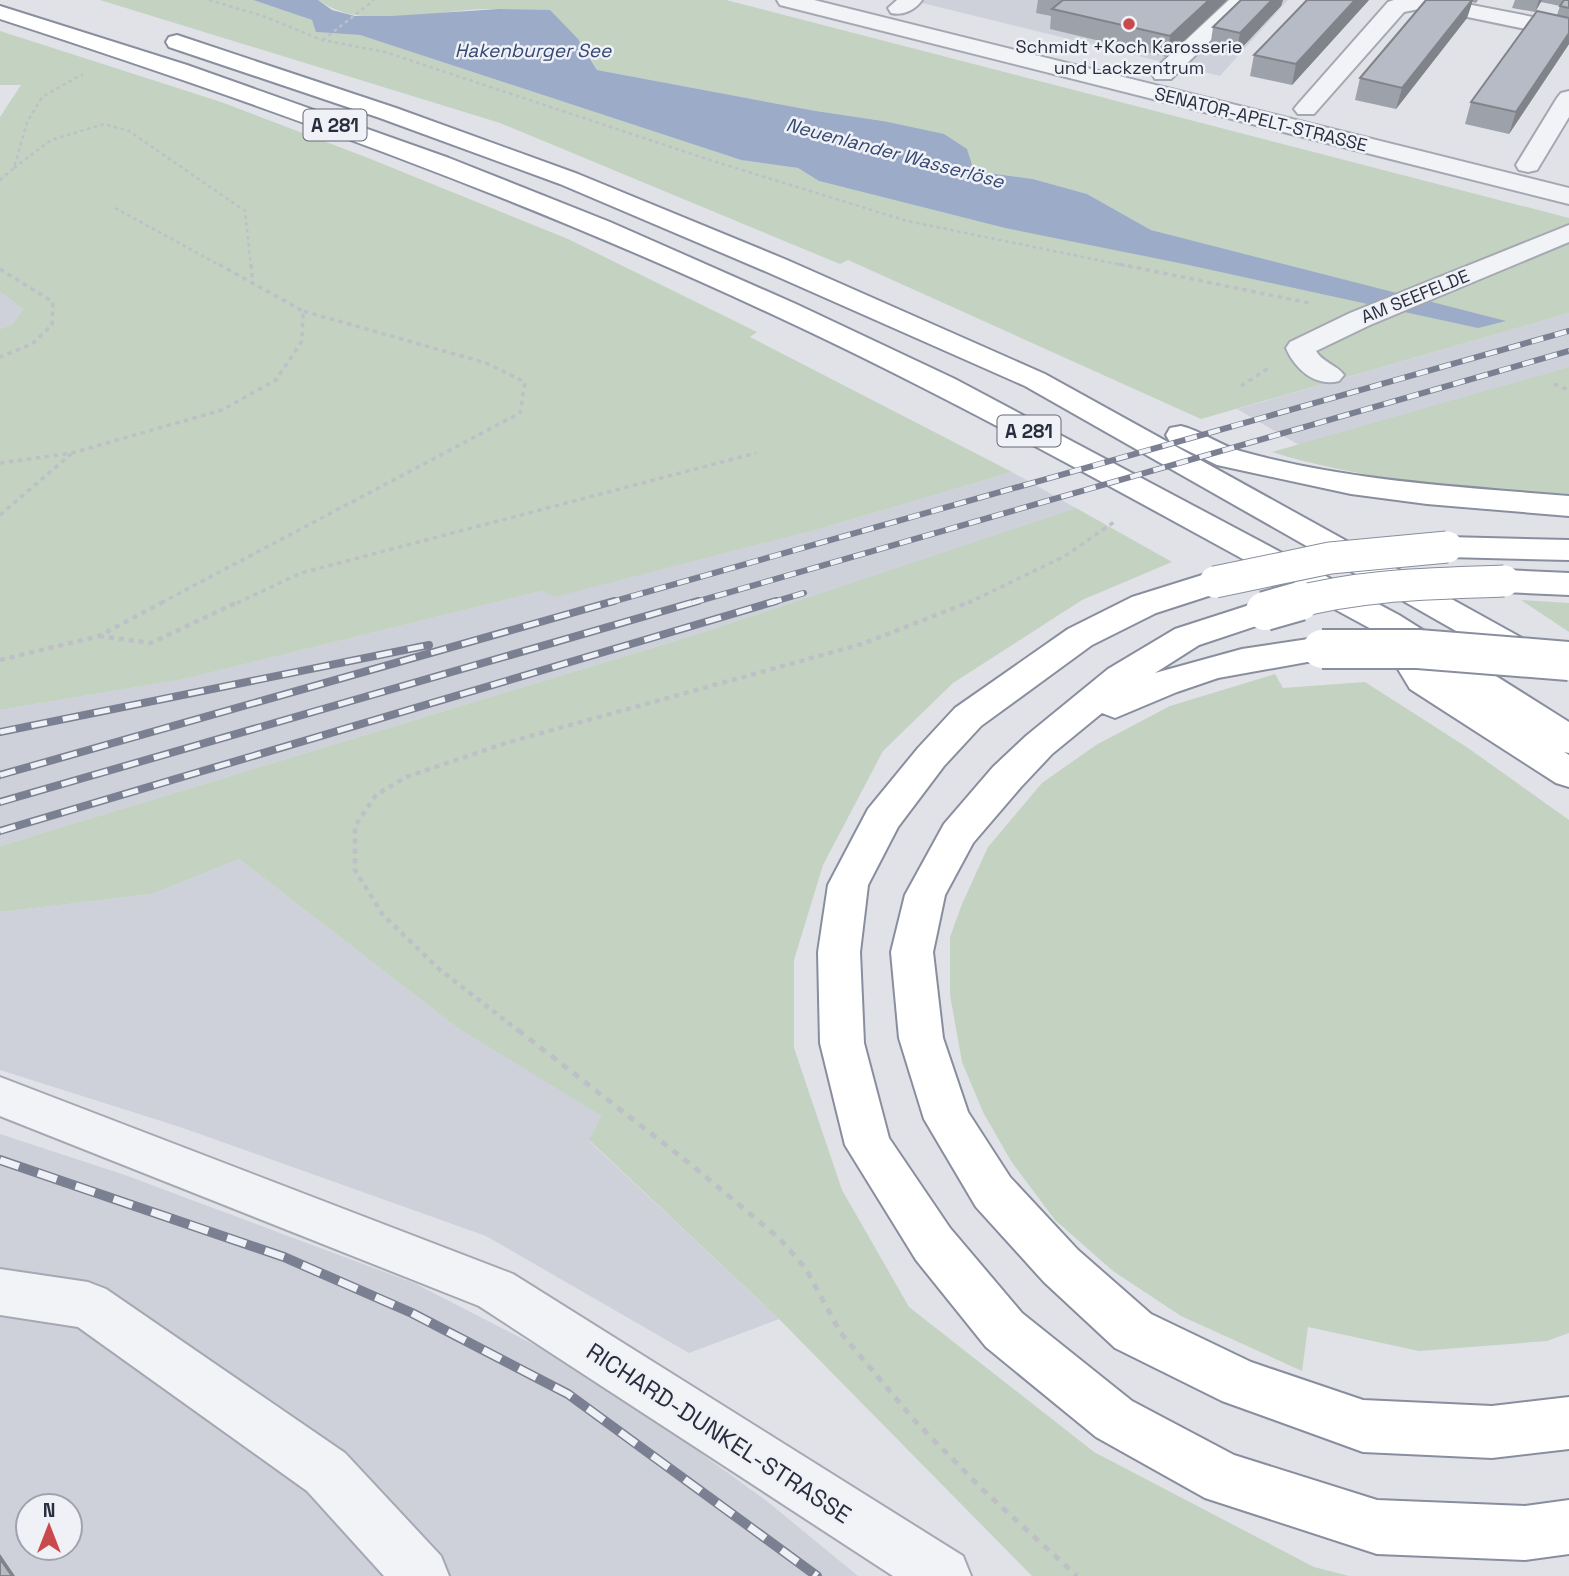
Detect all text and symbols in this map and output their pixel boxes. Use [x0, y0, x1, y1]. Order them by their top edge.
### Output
marker: Schmidt +Koch Karosserie und Lackzentrum [1121, 16, 1137, 32]
place label: Schmidt +Koch Karosserie und Lackzentrum [1016, 35, 1242, 79]
water label: Hakenburger See [455, 38, 612, 63]
street label: SENATOR-APELT-STRASSE [1152, 81, 1370, 157]
road number: A 281 [304, 110, 366, 140]
water label: Neuenlander Wasserlöse [783, 112, 1007, 194]
street label: AM SEEFELDE [1358, 264, 1472, 328]
road number: A 281 [998, 416, 1060, 446]
street label: RICHARD-DUNKEL-STRASSE [581, 1336, 857, 1530]
north arrow [14, 1492, 84, 1562]
text: N [43, 1498, 55, 1523]

